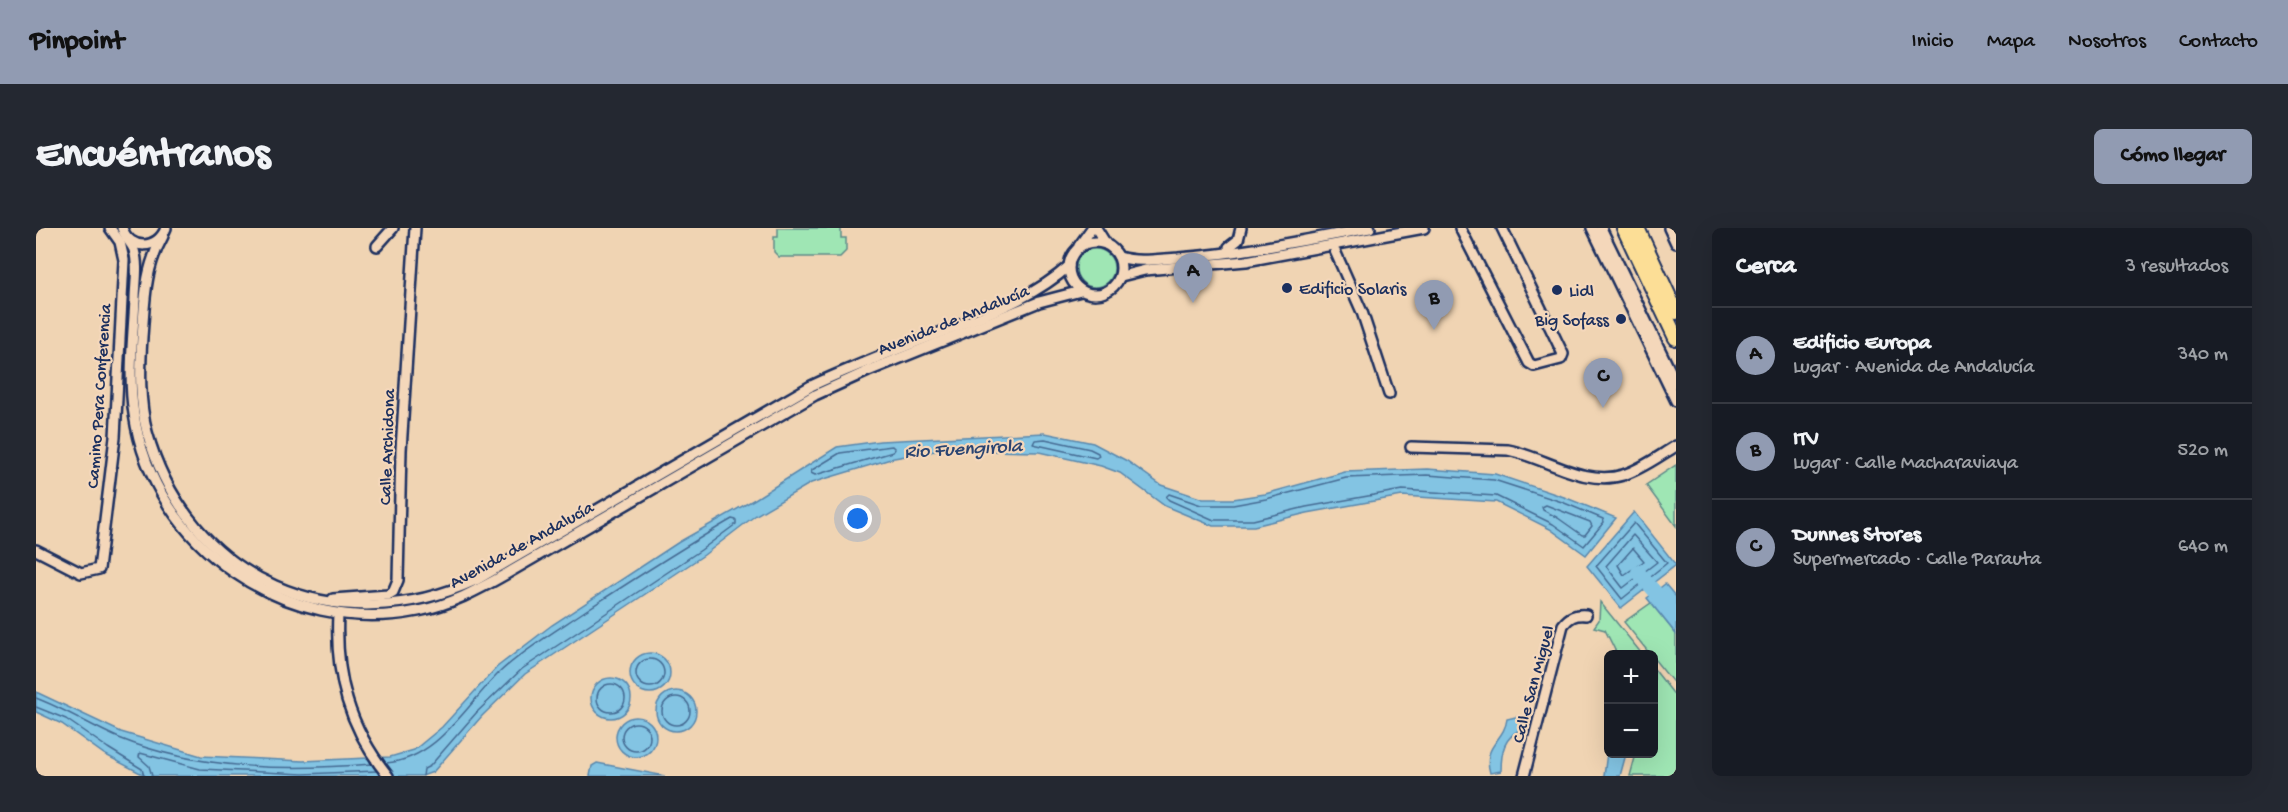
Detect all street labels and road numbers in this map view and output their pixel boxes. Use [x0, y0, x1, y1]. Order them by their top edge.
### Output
street label: Avenida de Andalucía [875, 281, 1034, 361]
street label: Camino Pera Conferencia [84, 302, 117, 489]
street label: Calle Archidona [376, 388, 401, 506]
street label: Avenida de Andalucía [447, 497, 599, 594]
street label: Calle San Miguel [1509, 624, 1560, 746]

